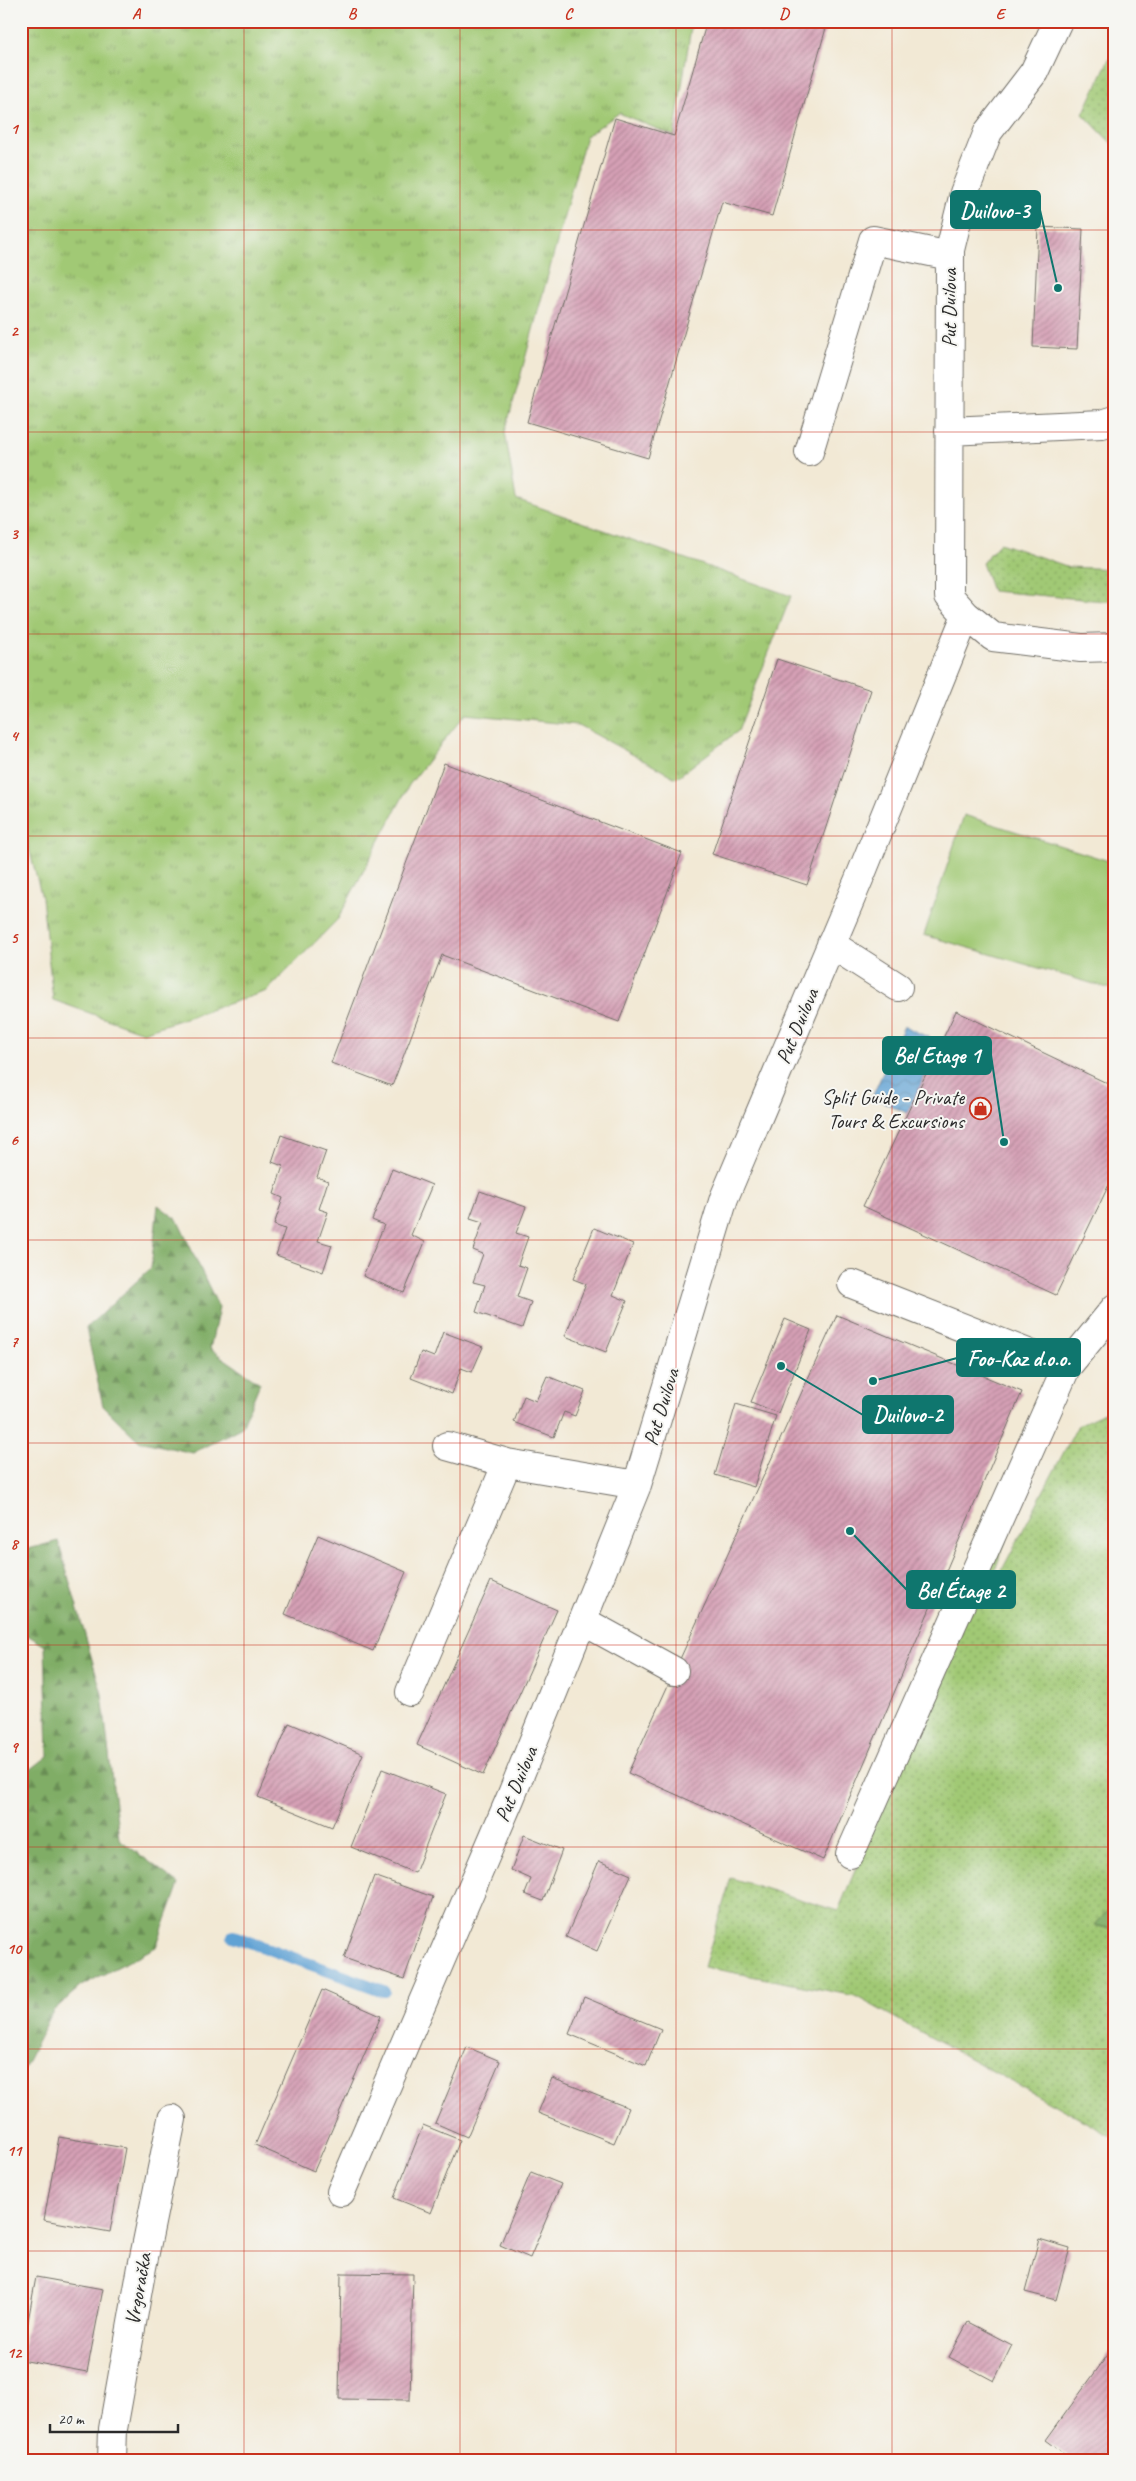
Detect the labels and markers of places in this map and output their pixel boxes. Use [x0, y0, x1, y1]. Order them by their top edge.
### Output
callout: Duilovo-3 [951, 191, 1040, 228]
callout: Bel Etage 1 [883, 1037, 991, 1074]
place label: Split Guide - Private Tours & Excursions [822, 1084, 966, 1134]
shop icon: Split Guide - Private Tours & Excursions [968, 1097, 992, 1121]
callout: Foo-Kaz d.o.o. [957, 1339, 1080, 1376]
callout: Duilovo-2 [863, 1396, 953, 1433]
callout: Bel Étage 2 [907, 1571, 1015, 1608]

